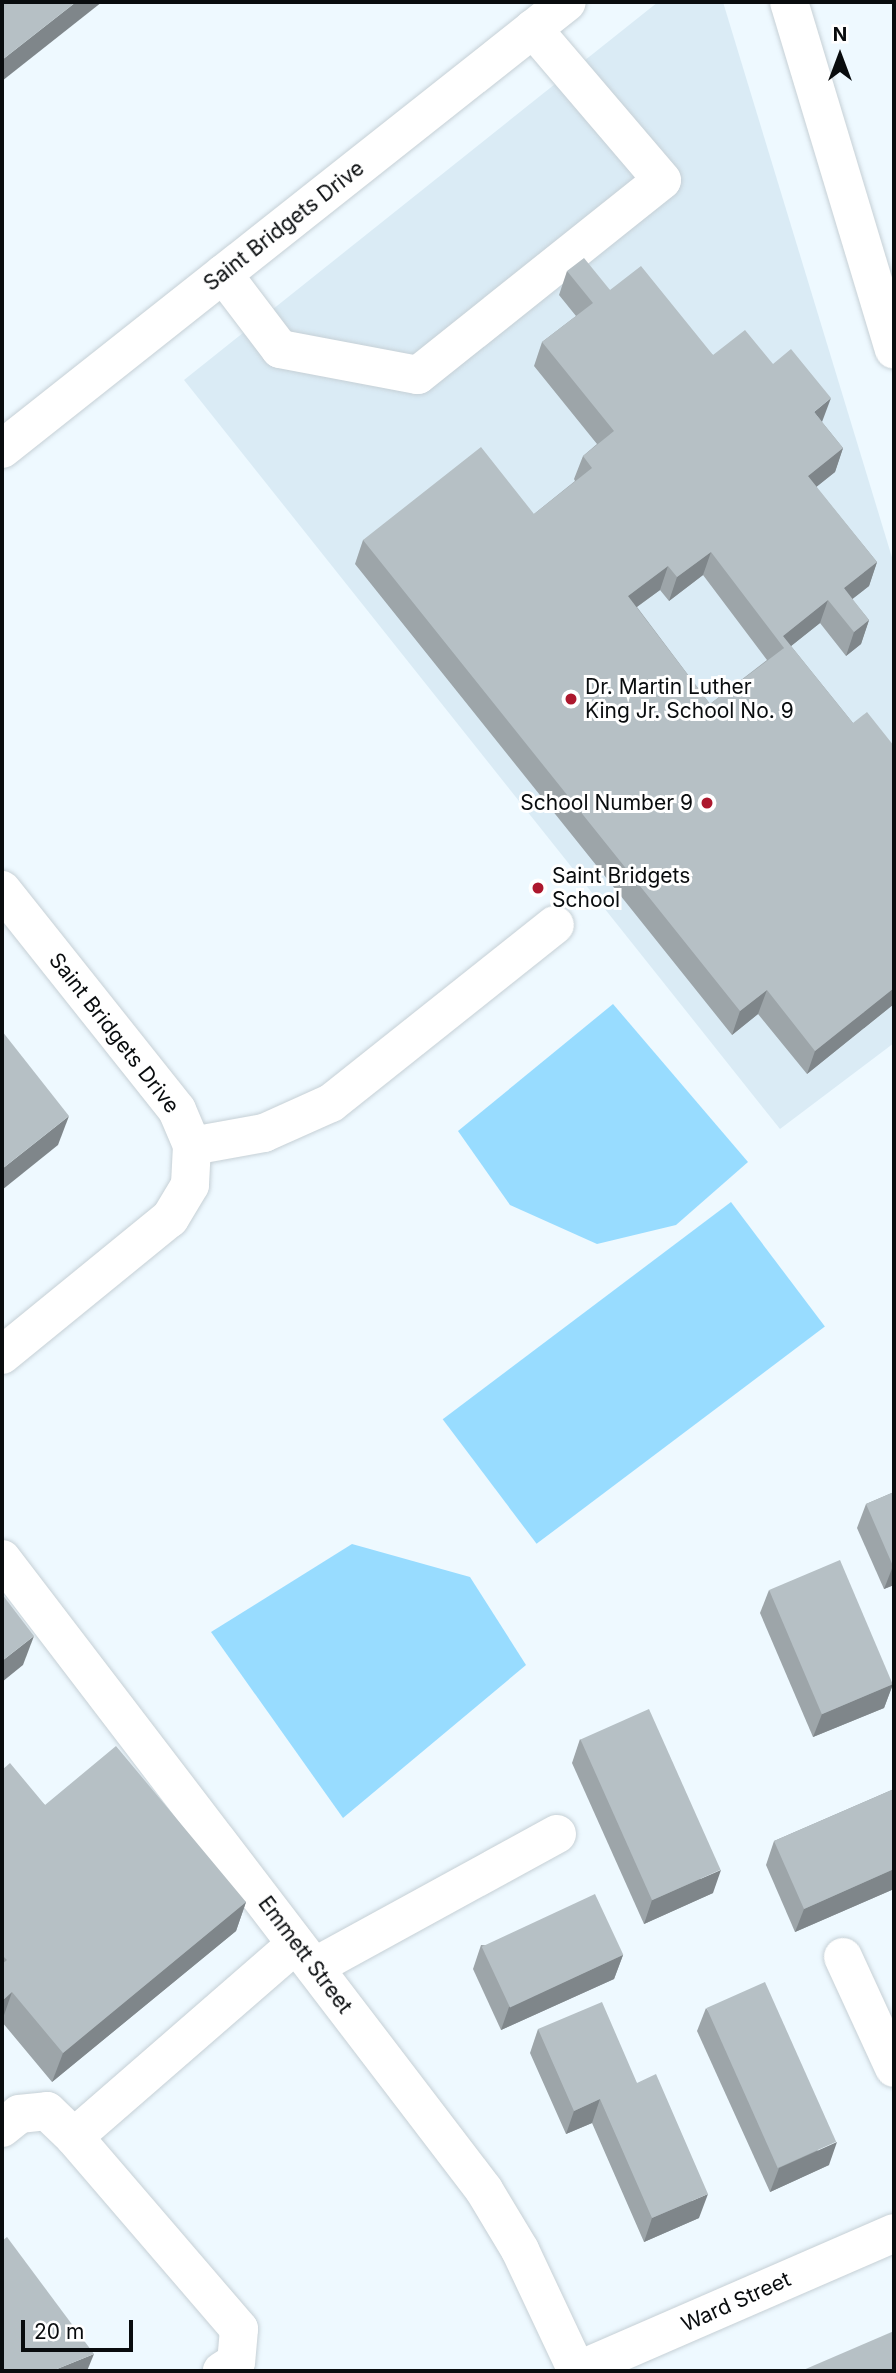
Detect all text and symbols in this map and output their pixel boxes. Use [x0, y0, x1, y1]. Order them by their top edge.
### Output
north arrow [805, 21, 875, 91]
text: N [833, 23, 847, 46]
street label: Saint Bridgets Drive [199, 156, 369, 296]
place label: Dr. Martin Luther King Jr. School No. 9 [585, 674, 794, 724]
marker: Dr. Martin Luther King Jr. School No. 9 [563, 691, 579, 707]
place label: School Number 9 [520, 790, 693, 816]
marker: School Number 9 [699, 795, 715, 811]
place label: Saint Bridgets School [552, 863, 690, 913]
marker: Saint Bridgets School [530, 880, 546, 896]
street label: Saint Bridgets Drive [44, 948, 184, 1118]
street label: Emmett Street [253, 1891, 357, 2019]
street label: Ward Street [677, 2267, 795, 2337]
scale bar [24, 2306, 136, 2350]
text: 20 m [34, 2319, 84, 2344]

